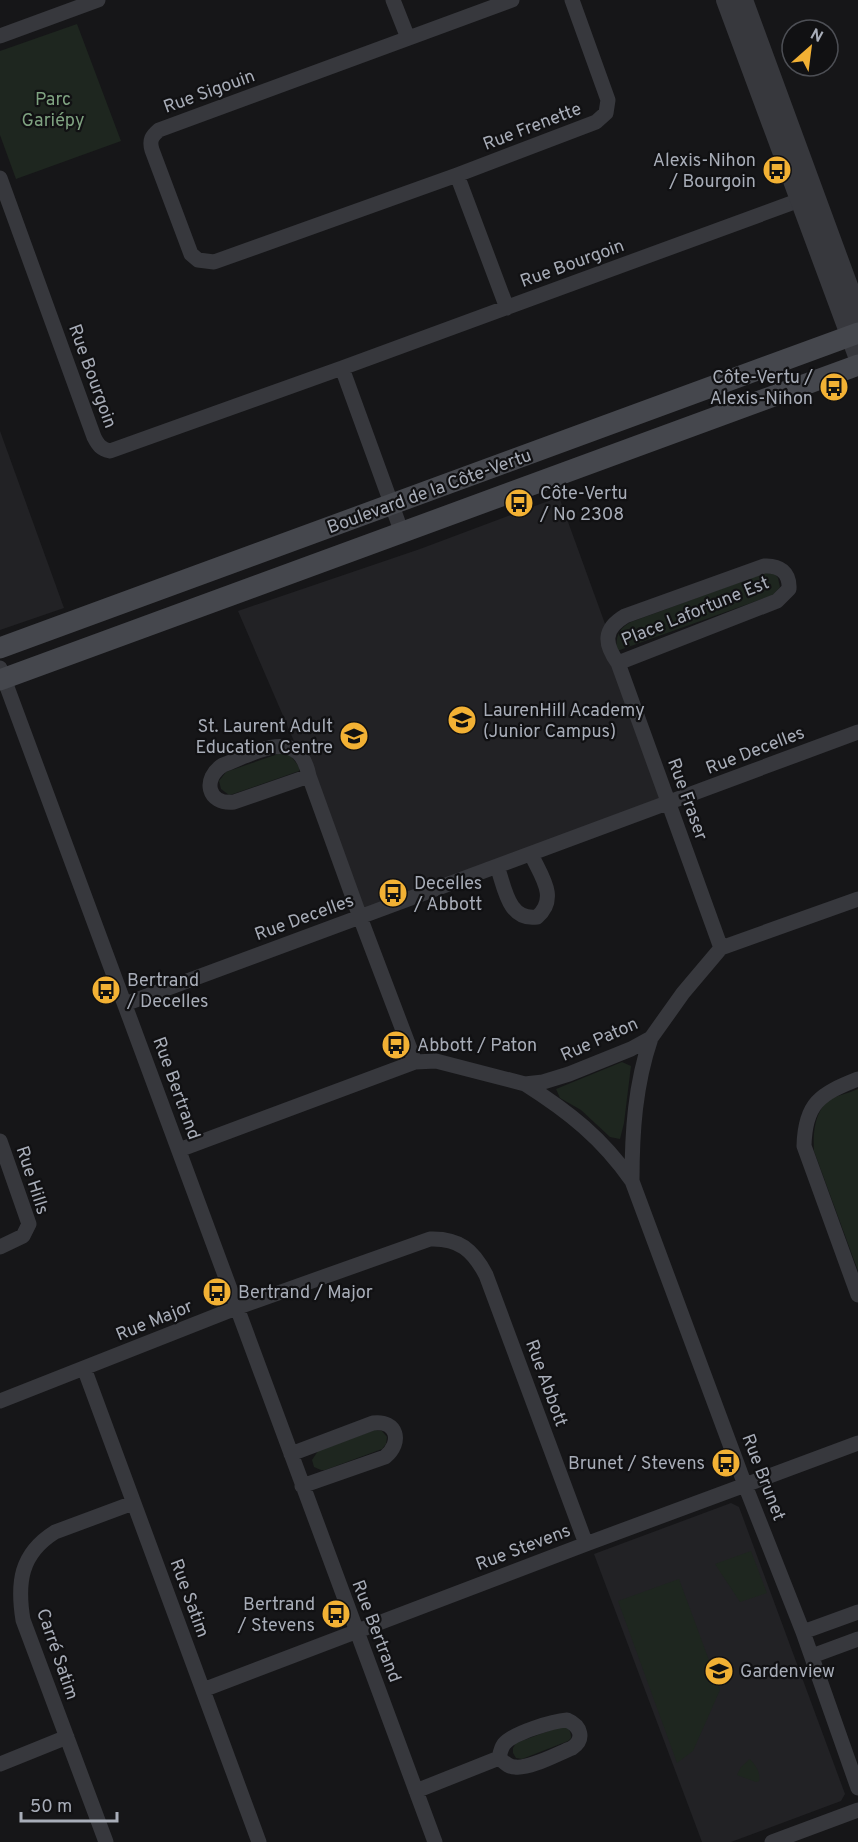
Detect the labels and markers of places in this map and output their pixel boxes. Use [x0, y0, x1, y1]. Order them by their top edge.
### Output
place label: Alexis-Nihon / Bourgoin [653, 150, 756, 194]
bus stop icon: Alexis-Nihon / Bourgoin [761, 154, 793, 186]
place label: Côte-Vertu / Alexis-Nihon [710, 367, 813, 411]
bus stop icon: Côte-Vertu / Alexis-Nihon [818, 371, 850, 403]
place label: Côte-Vertu / No 2308 [539, 483, 628, 527]
bus stop icon: Côte-Vertu / No 2308 [503, 487, 535, 519]
place label: LaurenHill Academy (Junior Campus) [483, 700, 645, 744]
school or university icon: LaurenHill Academy (Junior Campus) [446, 704, 478, 736]
place label: St. Laurent Adult Education Centre [196, 716, 333, 760]
school or university icon: St. Laurent Adult Education Centre [338, 720, 370, 752]
place label: Decelles / Abbott [413, 873, 482, 917]
bus stop icon: Decelles / Abbott [377, 877, 409, 909]
place label: Bertrand / Decelles [126, 970, 208, 1014]
bus stop icon: Bertrand / Decelles [90, 974, 122, 1006]
bus stop icon: Abbott / Paton [380, 1029, 412, 1061]
place label: Abbott / Paton [417, 1035, 537, 1058]
bus stop icon: Bertrand / Major [201, 1276, 233, 1308]
place label: Bertrand / Major [238, 1282, 373, 1305]
bus stop icon: Brunet / Stevens [710, 1447, 742, 1479]
place label: Brunet / Stevens [568, 1453, 705, 1476]
place label: Bertrand / Stevens [237, 1594, 315, 1638]
bus stop icon: Bertrand / Stevens [320, 1598, 352, 1630]
school or university icon: Gardenview [703, 1655, 735, 1687]
place label: Gardenview [740, 1661, 835, 1684]

